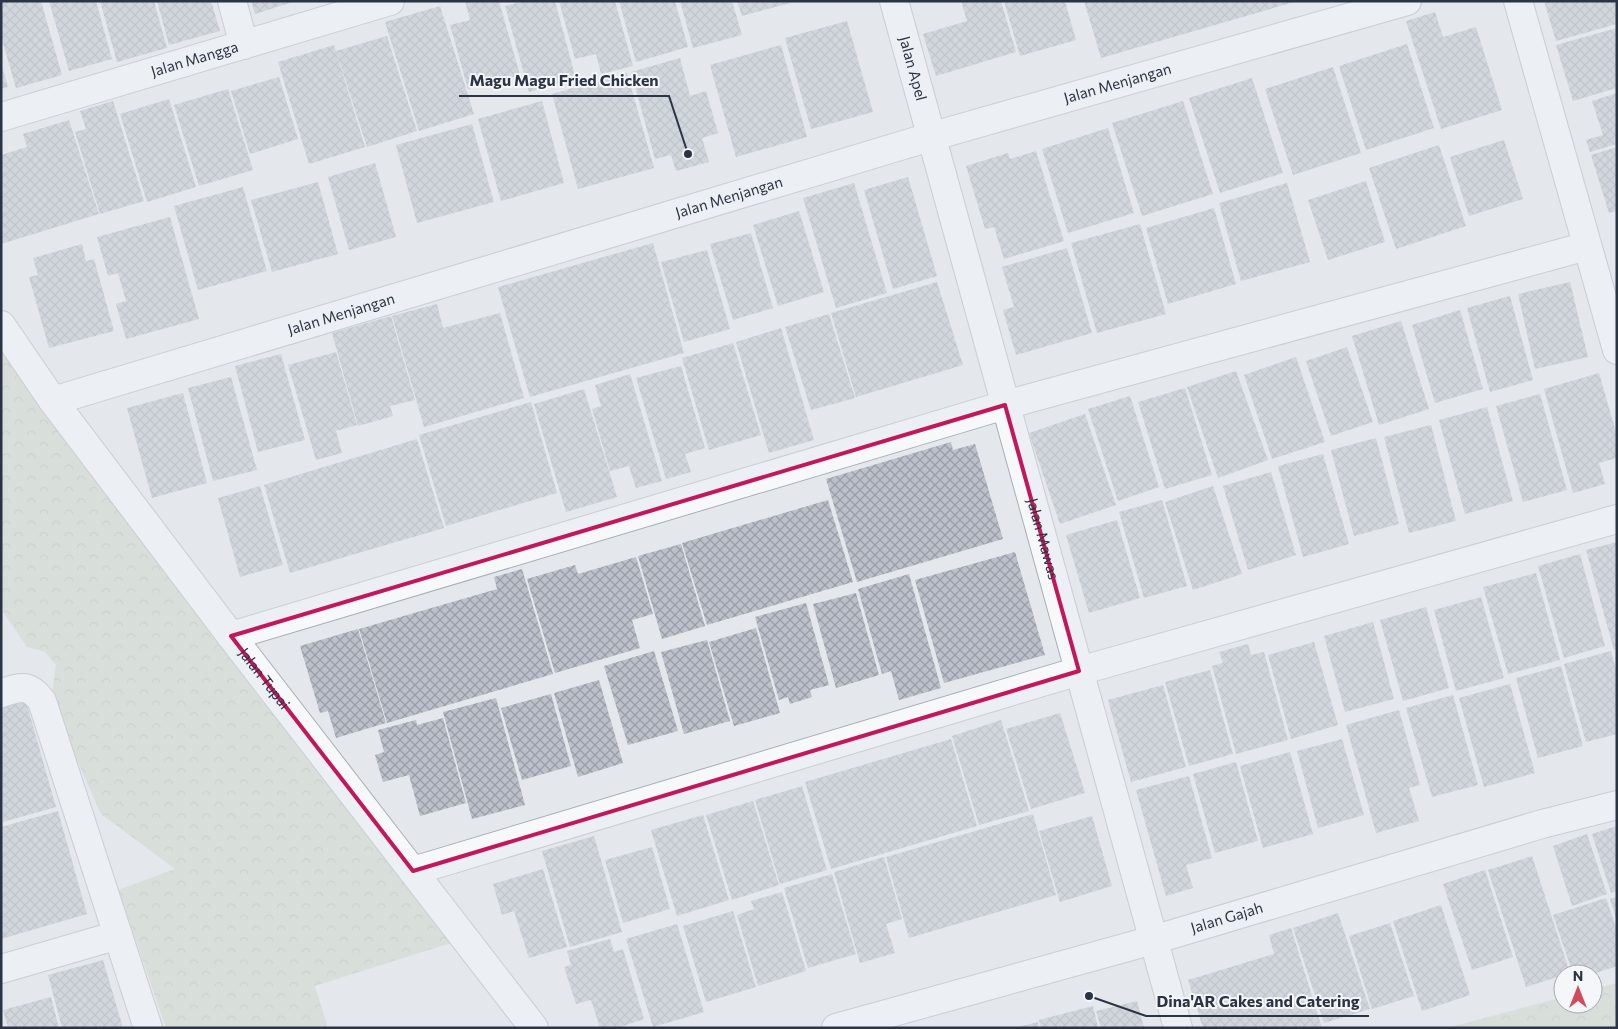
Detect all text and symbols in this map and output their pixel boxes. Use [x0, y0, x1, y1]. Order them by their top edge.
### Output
street label: Jalan Apel [896, 34, 931, 103]
street label: Jalan Mangga [149, 37, 240, 80]
street label: Jalan Menjangan [1062, 59, 1173, 106]
callout: Magu Magu Fried Chicken [459, 65, 669, 96]
text: Magu Magu Fried Chicken [469, 70, 659, 89]
street label: Jalan Menjangan [673, 172, 785, 221]
street label: Jalan Menjangan [285, 289, 397, 338]
street label: Jalan Mawas [1024, 496, 1064, 582]
street label: Jalan Tupai [236, 644, 294, 712]
street label: Jalan Gajah [1188, 898, 1265, 936]
north arrow [1553, 964, 1603, 1014]
text: N [1573, 967, 1583, 984]
callout: Dina'AR Cakes and Catering [1146, 985, 1369, 1016]
text: Dina'AR Cakes and Catering [1157, 991, 1360, 1010]

